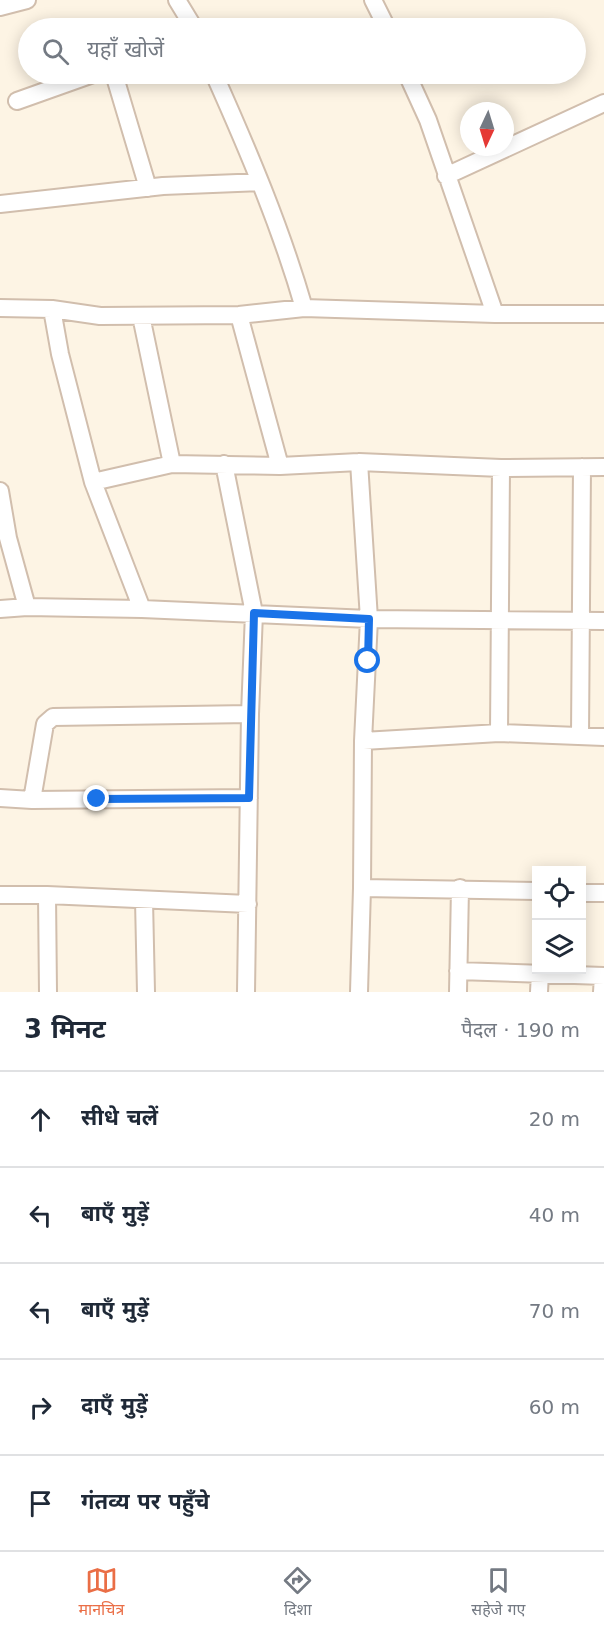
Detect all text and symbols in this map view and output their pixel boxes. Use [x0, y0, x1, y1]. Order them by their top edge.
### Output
search box [18, 18, 586, 84]
icon: search [39, 35, 72, 68]
text: यहाँ खोजें [87, 37, 164, 62]
north arrow [460, 102, 514, 156]
route start [354, 647, 380, 673]
route end [83, 785, 109, 811]
map controls [532, 866, 586, 974]
button: locate [532, 866, 586, 920]
button: layers [532, 920, 586, 974]
text: 3 मिनट [24, 1014, 106, 1044]
text: पैदल · 190 m [461, 1018, 580, 1042]
icon: ahead [24, 1103, 57, 1136]
text: सीधे चलें [81, 1105, 158, 1130]
text: 20 m [529, 1107, 580, 1131]
icon: left [24, 1199, 57, 1232]
text: बाएँ मुड़ें [81, 1201, 149, 1226]
text: 40 m [529, 1203, 580, 1227]
icon: left [24, 1295, 57, 1328]
text: बाएँ मुड़ें [81, 1297, 149, 1322]
text: 70 m [529, 1299, 580, 1323]
icon: right [24, 1391, 57, 1424]
text: दाएँ मुड़ें [81, 1393, 148, 1418]
text: 60 m [529, 1395, 580, 1419]
icon: arrive [24, 1487, 57, 1520]
text: गंतव्य पर पहुँचे [81, 1489, 209, 1514]
tab: मानचित्र [79, 1564, 124, 1622]
tab: दिशा [281, 1564, 314, 1622]
tab: सहेजे गए [471, 1564, 525, 1622]

